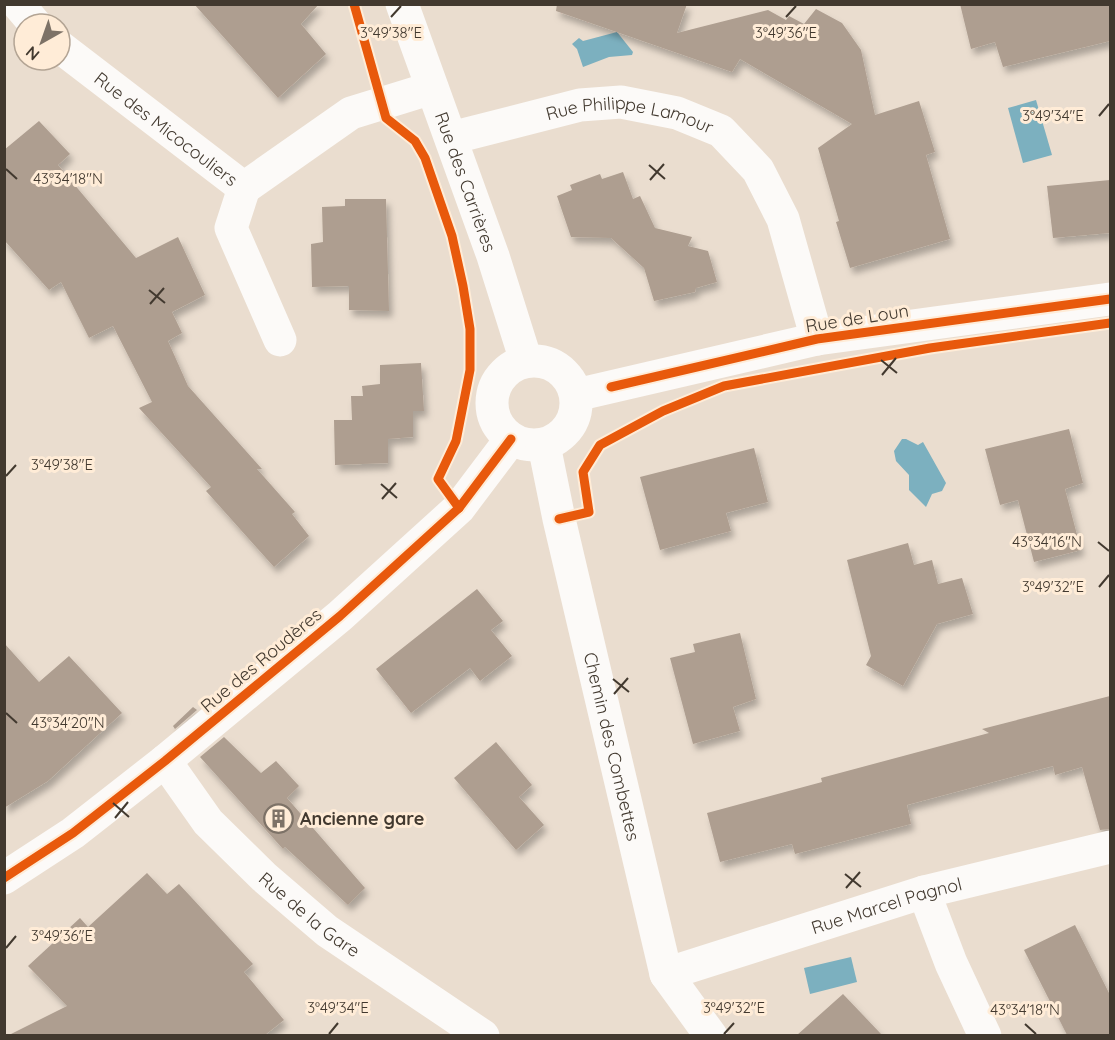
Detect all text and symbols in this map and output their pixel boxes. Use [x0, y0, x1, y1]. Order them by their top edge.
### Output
north arrow [12, 12, 72, 72]
text: 3°49'38"E [360, 23, 422, 42]
text: 3°49'36"E [755, 23, 817, 42]
text: N [21, 42, 43, 65]
street label: Rue des Micocouliers [90, 66, 243, 191]
street label: Rue Philippe Lamour [543, 90, 717, 138]
text: 3°49'34"E [1022, 106, 1084, 125]
street label: Rue des Carrières [430, 109, 502, 255]
text: 43°34'18"N [33, 169, 103, 188]
street label: Rue de Loun [804, 298, 910, 338]
text: 3°49'38"E [31, 455, 93, 474]
text: 43°34'16"N [1012, 532, 1082, 551]
text: 3°49'32"E [1022, 577, 1084, 596]
street label: Rue des Roudères [196, 603, 326, 717]
street label: Chemin des Combettes [579, 650, 646, 843]
text: 43°34'20"N [31, 713, 105, 732]
building icon: Ancienne gare [263, 802, 295, 834]
place label: Ancienne gare [300, 807, 424, 830]
street label: Rue de la Gare [254, 866, 365, 962]
street label: Rue Marcel Pagnol [808, 872, 964, 939]
text: 3°49'36"E [31, 926, 93, 945]
text: 3°49'34"E [307, 998, 369, 1017]
text: 3°49'32"E [703, 998, 765, 1017]
text: 43°34'18"N [990, 1000, 1060, 1019]

